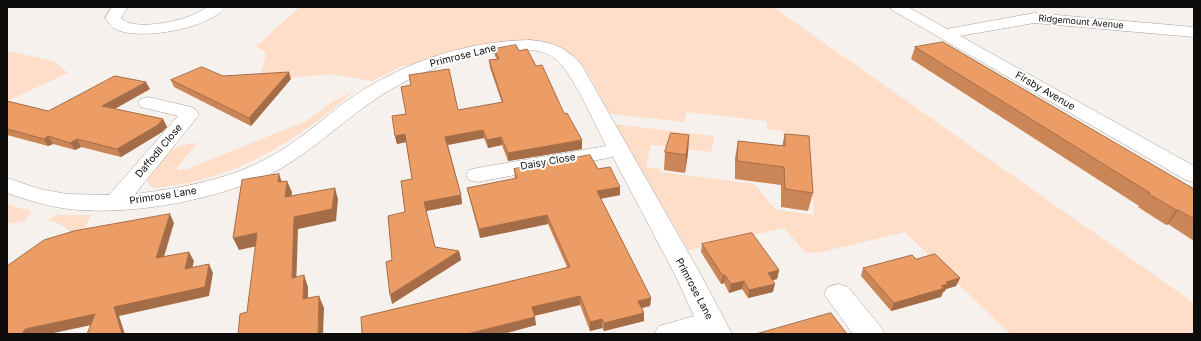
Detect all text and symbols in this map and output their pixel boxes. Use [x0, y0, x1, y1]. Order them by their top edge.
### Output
street label: Ridgemount Avenue [1038, 13, 1124, 31]
street label: Primrose Lane [429, 42, 497, 70]
street label: Firsby Avenue [1013, 69, 1077, 113]
street label: Daffodil Close [133, 122, 185, 180]
street label: Daisy Close [519, 151, 577, 173]
street label: Primrose Lane [128, 185, 198, 207]
street label: Primrose Lane [673, 256, 715, 322]

